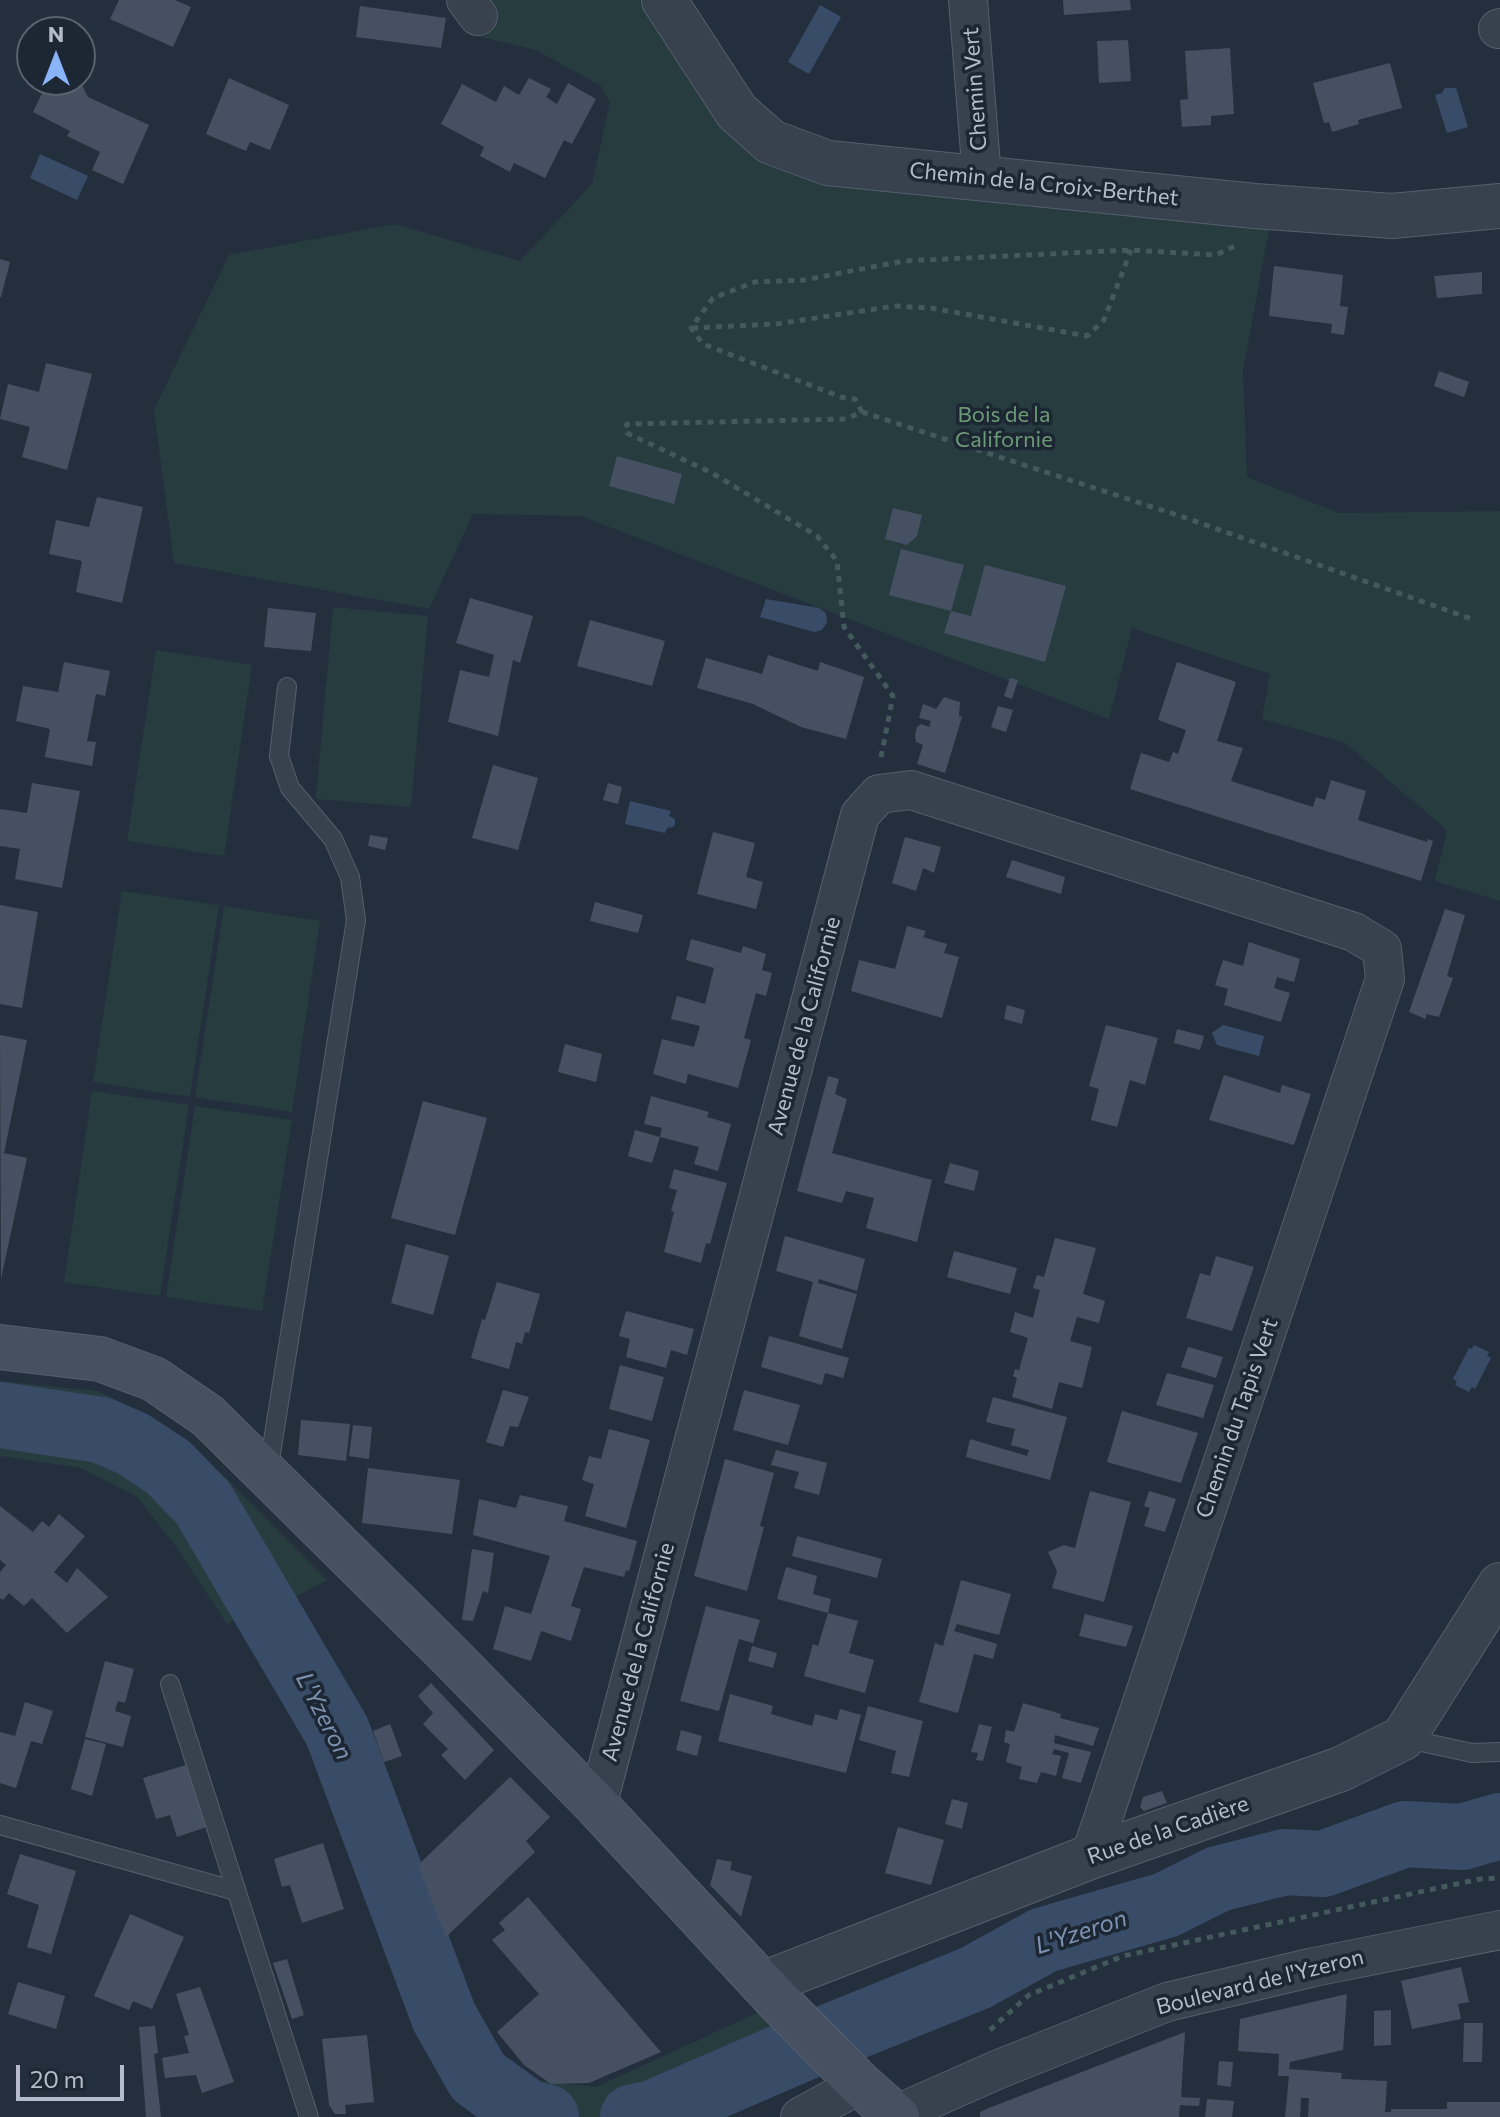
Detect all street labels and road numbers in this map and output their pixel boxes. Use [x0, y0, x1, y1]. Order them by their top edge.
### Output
street label: Chemin Vert [958, 26, 992, 152]
street label: Chemin de la Croix-Berthet [908, 157, 1180, 211]
street label: Avenue de la Californie [762, 914, 846, 1138]
street label: Chemin du Tapis Vert [1190, 1315, 1284, 1521]
street label: Avenue de la Californie [596, 1540, 680, 1764]
street label: Rue de la Cadière [1084, 1790, 1252, 1870]
street label: Boulevard de l'Yzeron [1154, 1943, 1366, 2021]

